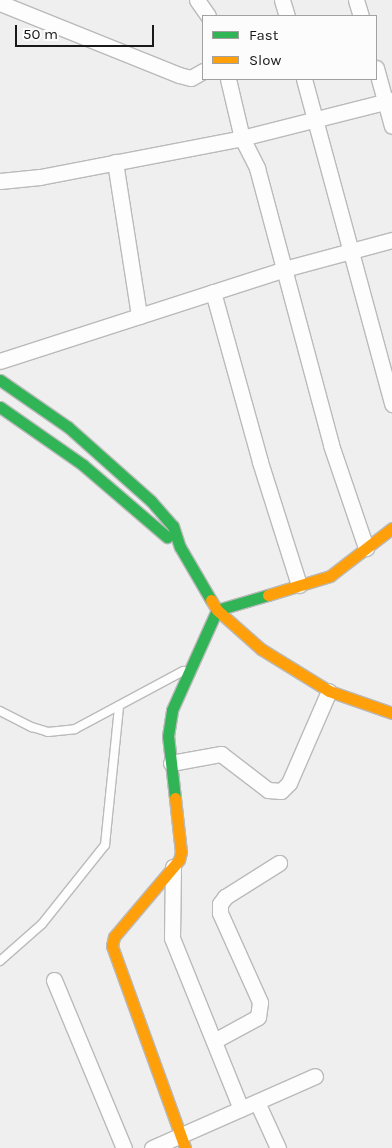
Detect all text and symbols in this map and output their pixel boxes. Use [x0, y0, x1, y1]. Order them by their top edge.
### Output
scale bar [18, 15, 156, 47]
legend [202, 15, 377, 80]
text: 50 m [23, 25, 58, 43]
text: Fast [249, 26, 278, 44]
text: Slow [249, 51, 281, 69]

